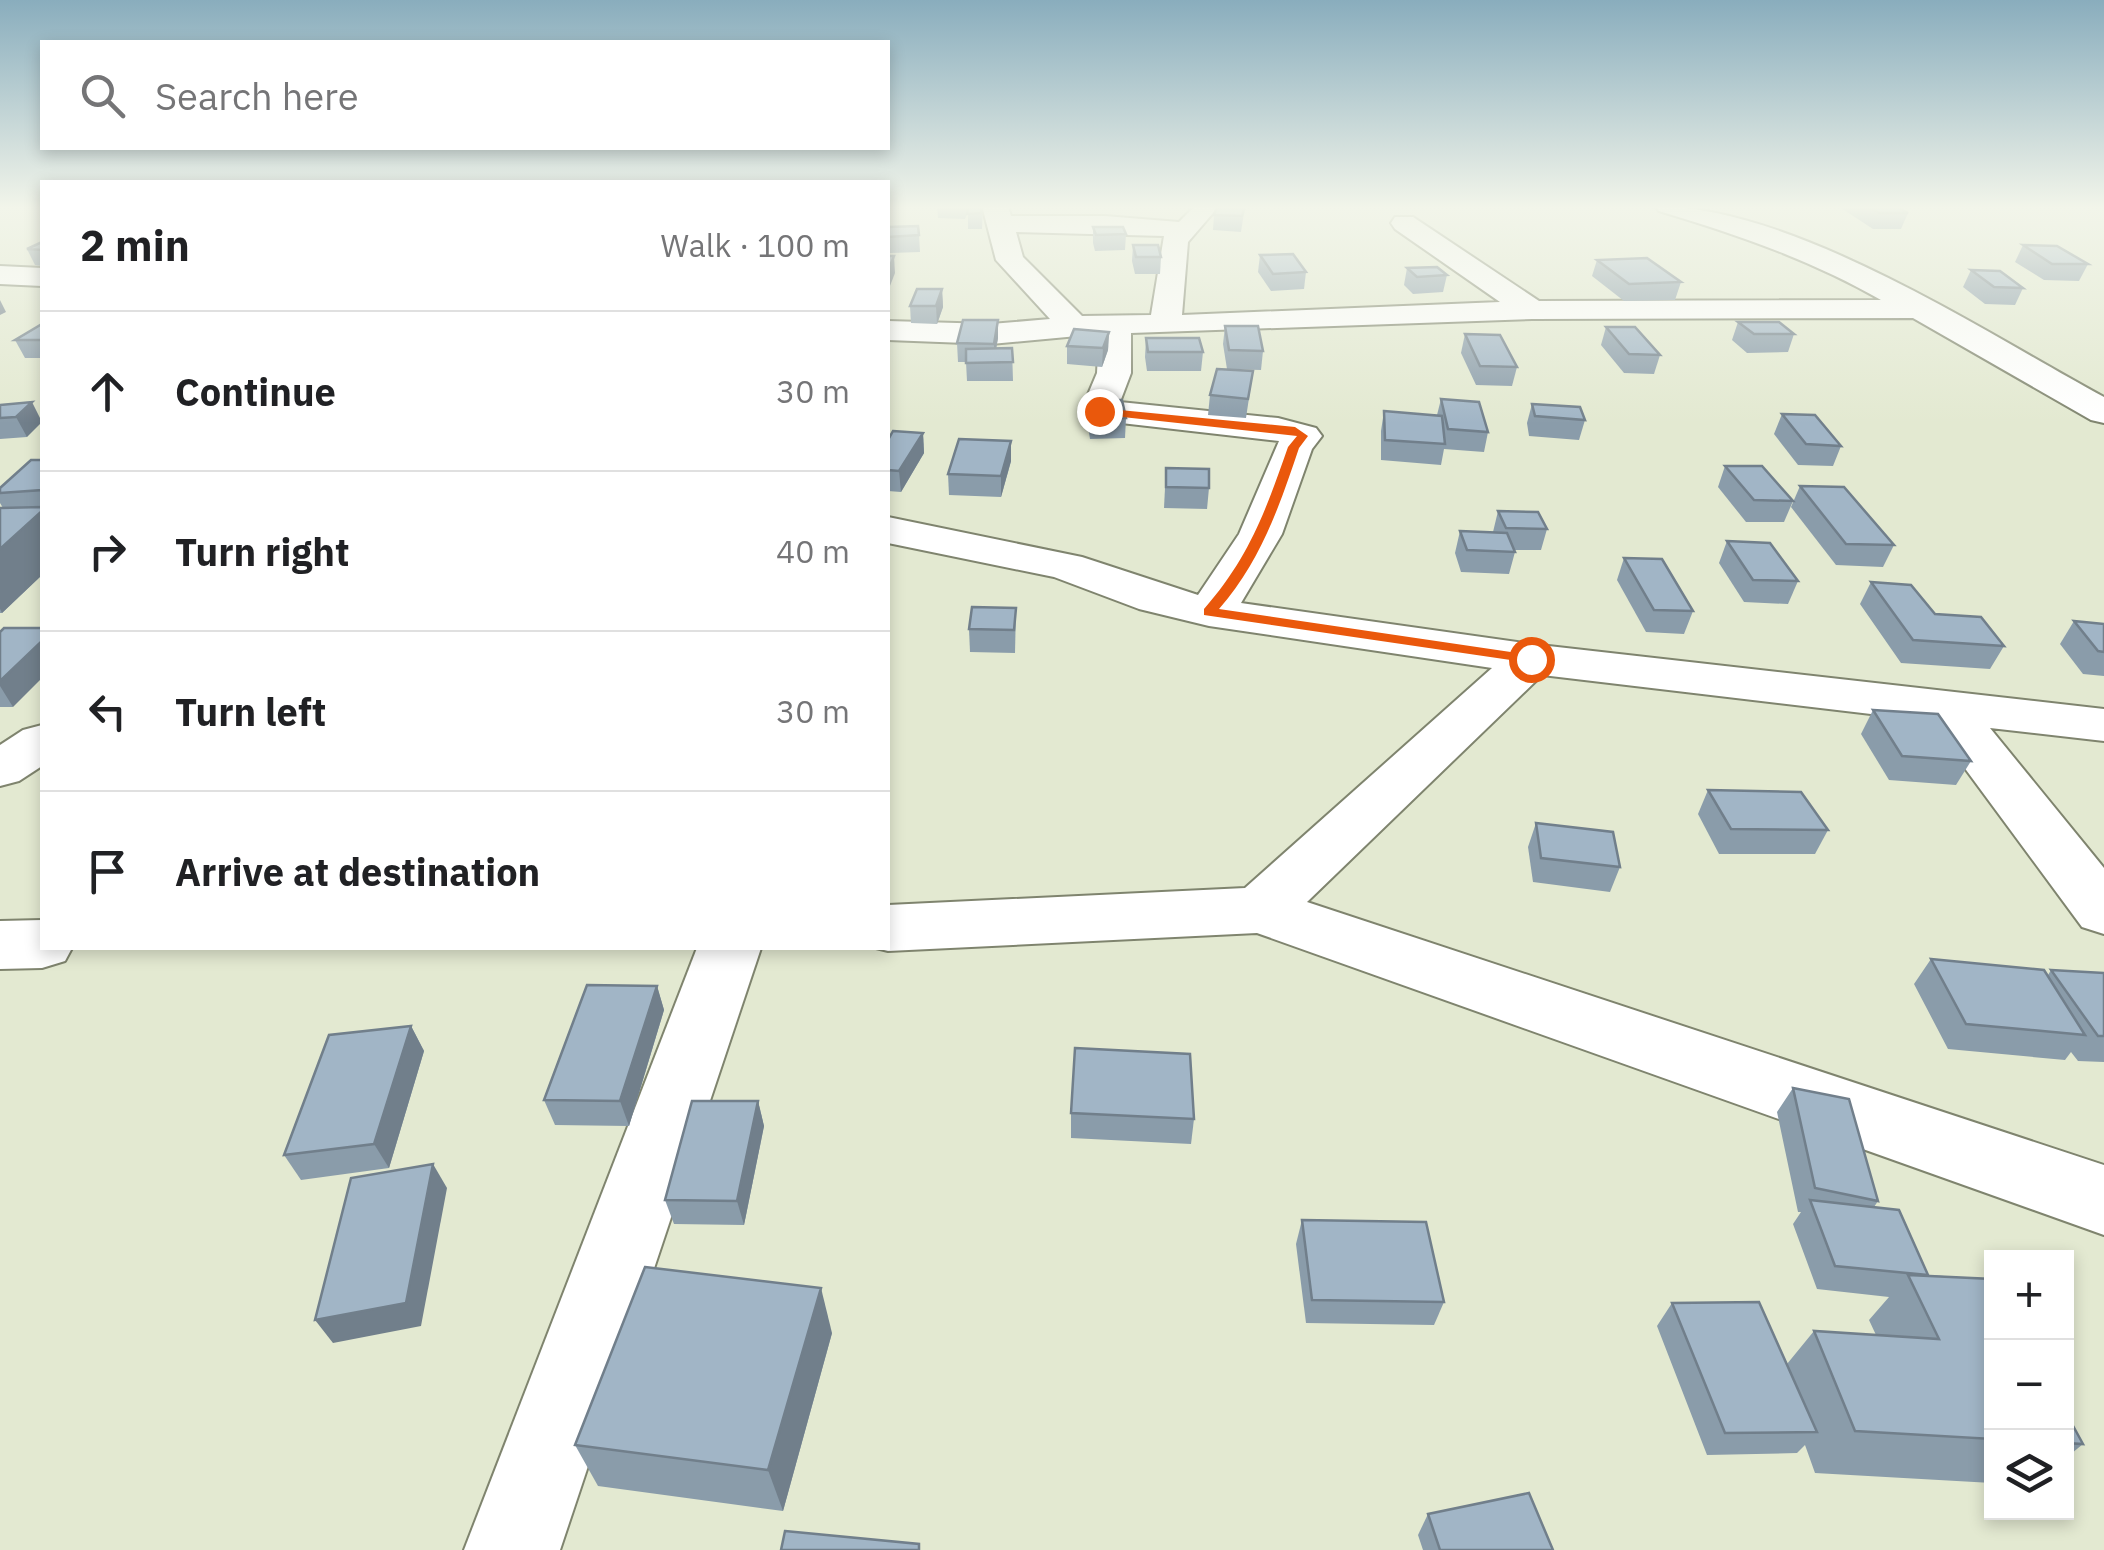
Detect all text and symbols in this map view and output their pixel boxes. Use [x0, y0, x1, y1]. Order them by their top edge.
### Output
search box [40, 40, 890, 150]
icon: search [75, 68, 130, 123]
text: Search here [155, 71, 359, 120]
text: 2 min [80, 218, 190, 273]
text: Walk · 100 m [661, 224, 850, 266]
icon: ahead [80, 364, 135, 419]
text: Continue [175, 367, 336, 416]
text: 30 m [776, 370, 850, 412]
route end [1077, 389, 1123, 435]
icon: right [80, 524, 135, 579]
text: Turn right [175, 527, 350, 576]
text: 40 m [776, 530, 850, 572]
route start [1509, 637, 1555, 683]
icon: left [80, 684, 135, 739]
text: Turn left [175, 687, 326, 736]
text: 30 m [776, 690, 850, 732]
icon: arrive [80, 844, 135, 899]
text: Arrive at destination [175, 847, 540, 896]
map controls [1984, 1250, 2074, 1520]
button: + [1984, 1250, 2074, 1340]
button: − [1984, 1340, 2074, 1430]
button: layers [1984, 1430, 2074, 1520]

